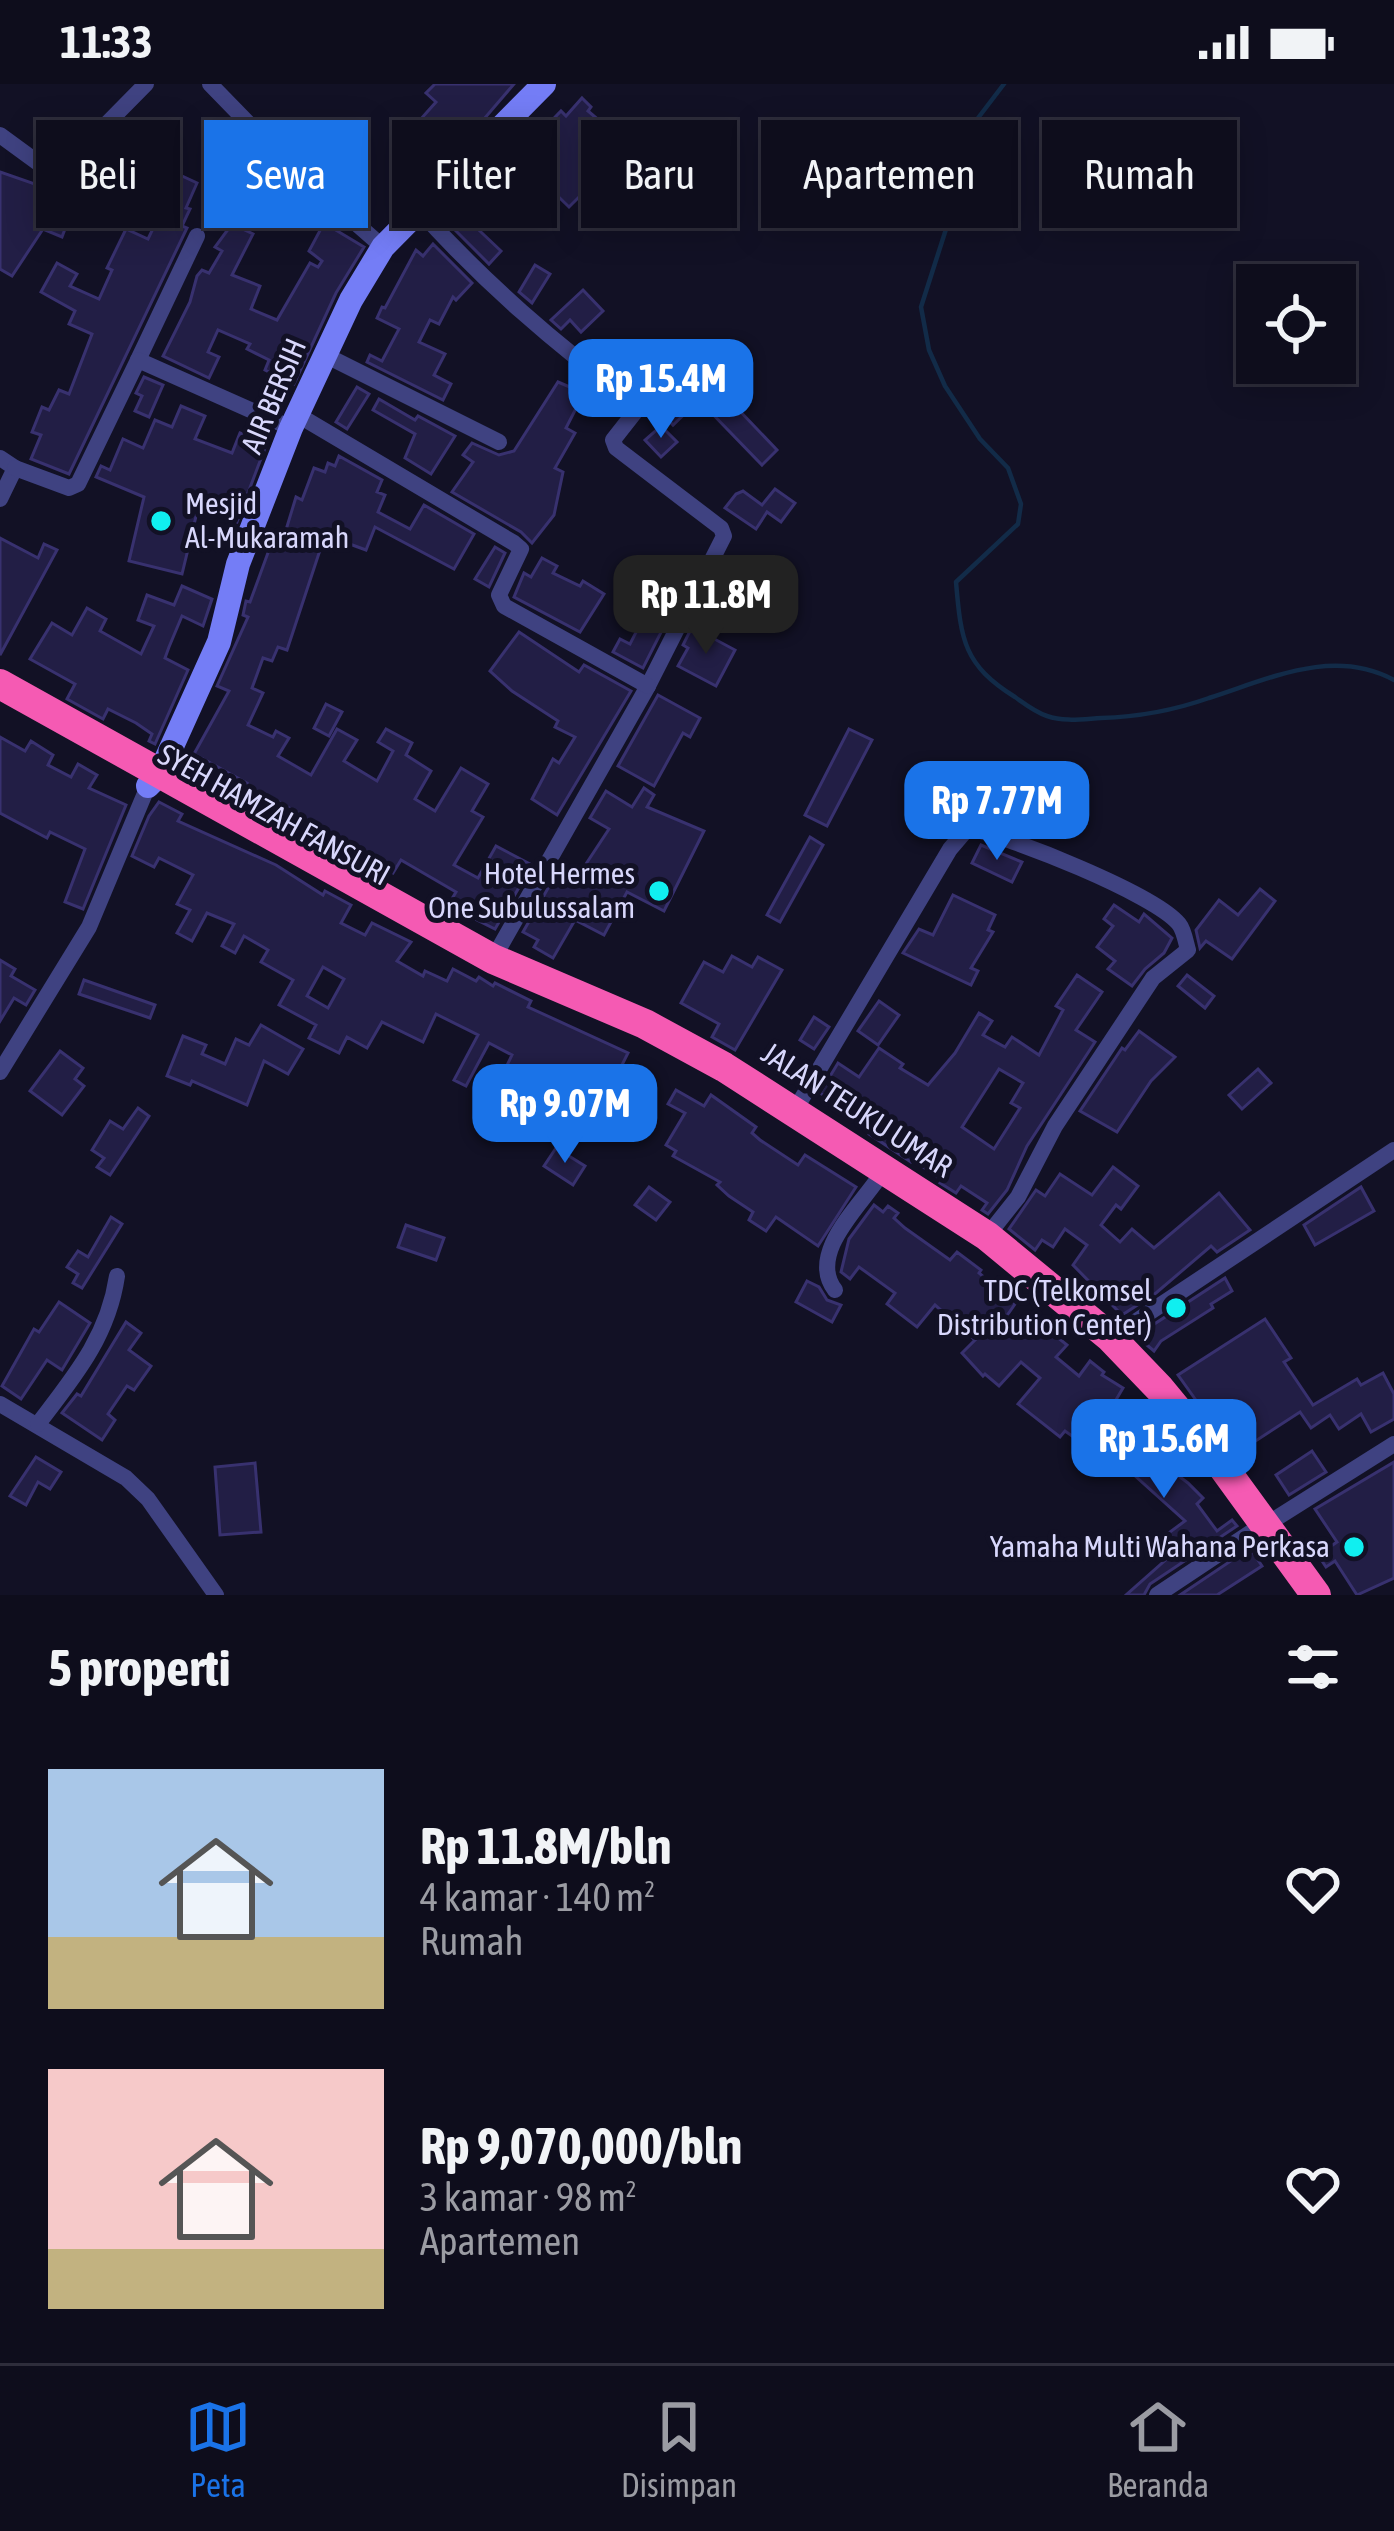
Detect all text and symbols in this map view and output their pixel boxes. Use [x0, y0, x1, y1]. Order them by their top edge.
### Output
text: 11:33 [60, 16, 153, 68]
chip: Beli [36, 120, 180, 228]
chip: Sewa [204, 120, 368, 228]
chip: Filter [392, 120, 557, 228]
chip: Baru [581, 120, 737, 228]
chip: Apartemen [761, 120, 1018, 228]
chip: Rumah [1042, 120, 1237, 228]
map controls [1236, 264, 1356, 384]
button: locate [1236, 264, 1356, 384]
street label: AIR BERSIH [234, 333, 312, 458]
pin: Rp 15.4M [537, 339, 785, 441]
text: Rp 15.4M [595, 356, 727, 400]
place label: Mesjid Al-Mukaramah [185, 486, 349, 554]
marker: Mesjid Al-Mukaramah [148, 508, 174, 534]
pin: Rp 11.8M [582, 555, 830, 657]
text: Rp 11.8M [640, 572, 772, 616]
street label: SYEH HAMZAH FANSURI [153, 736, 396, 892]
pin: Rp 7.77M [873, 761, 1121, 863]
text: Rp 7.77M [931, 778, 1063, 822]
place label: Hotel Hermes One Subulussalam [428, 856, 635, 924]
marker: Hotel Hermes One Subulussalam [646, 878, 672, 904]
street label: JALAN TEUKU UMAR [756, 1035, 959, 1183]
pin: Rp 9.07M [441, 1064, 689, 1166]
text: Rp 9.07M [499, 1081, 631, 1125]
place label: TDC (Telkomsel Distribution Center) [937, 1273, 1152, 1341]
marker: TDC (Telkomsel Distribution Center) [1163, 1295, 1189, 1321]
pin: Rp 15.6M [1040, 1399, 1288, 1501]
text: Rp 15.6M [1098, 1416, 1230, 1460]
place label: Yamaha Multi Wahana Perkasa [990, 1529, 1330, 1563]
marker: Yamaha Multi Wahana Perkasa [1341, 1534, 1367, 1560]
icon: filters [1280, 1634, 1346, 1700]
text: 5 properti [48, 1638, 230, 1697]
text: Rp 11.8M/bln [420, 1816, 671, 1875]
icon: home [144, 1817, 288, 1961]
icon: heart [1280, 1856, 1346, 1922]
text: 4 kamar · 140 m² [420, 1875, 655, 1919]
text: Rumah [420, 1919, 523, 1963]
text: Rp 9,070,000/bln [420, 2116, 742, 2175]
icon: home [144, 2117, 288, 2261]
icon: heart [1280, 2156, 1346, 2222]
text: 3 kamar · 98 m² [420, 2175, 637, 2219]
text: Apartemen [420, 2219, 580, 2263]
tab: Peta [185, 2394, 251, 2504]
tab: Disimpan [621, 2394, 737, 2504]
tab: Beranda [1107, 2394, 1209, 2504]

